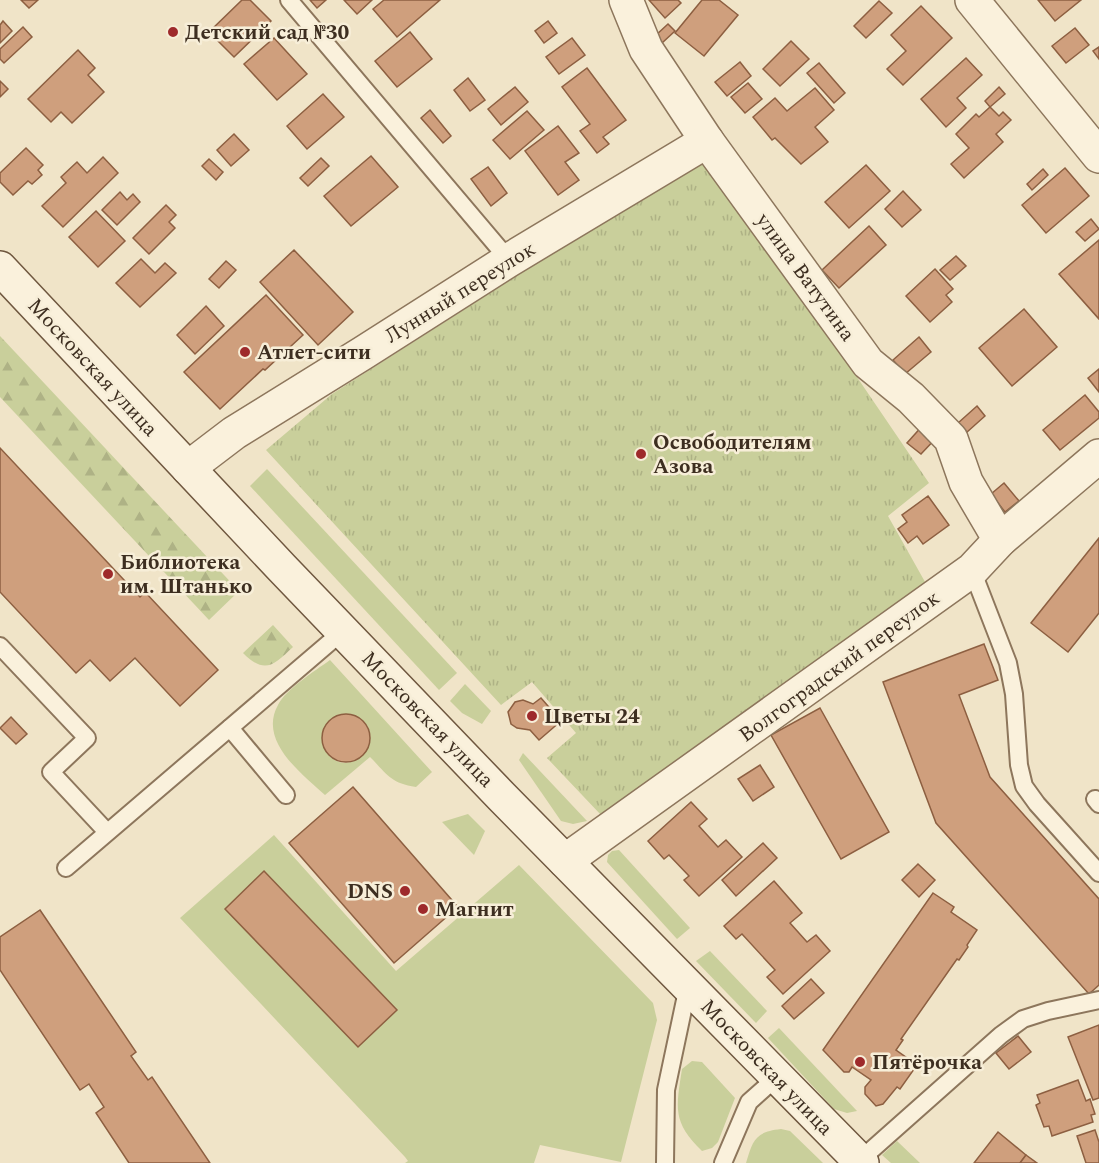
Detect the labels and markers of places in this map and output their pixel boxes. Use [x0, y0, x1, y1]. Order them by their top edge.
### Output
place label: Детский сад №30 [185, 17, 349, 49]
marker: Детский сад №30 [166, 25, 180, 39]
place label: Атлет-сити [257, 337, 371, 369]
marker: Атлет-сити [238, 345, 252, 359]
place label: Освободителям Азова [653, 427, 812, 483]
marker: Освободителям Азова [634, 447, 648, 461]
place label: Библиотека им. Штанько [120, 547, 252, 603]
marker: Библиотека им. Штанько [101, 567, 115, 581]
place label: Цветы 24 [544, 701, 640, 733]
marker: Цветы 24 [525, 709, 539, 723]
place label: DNS [347, 876, 393, 908]
marker: DNS [398, 884, 412, 898]
place label: Магнит [435, 894, 514, 926]
marker: Магнит [416, 902, 430, 916]
place label: Пятёрочка [872, 1047, 982, 1079]
marker: Пятёрочка [853, 1055, 867, 1069]

